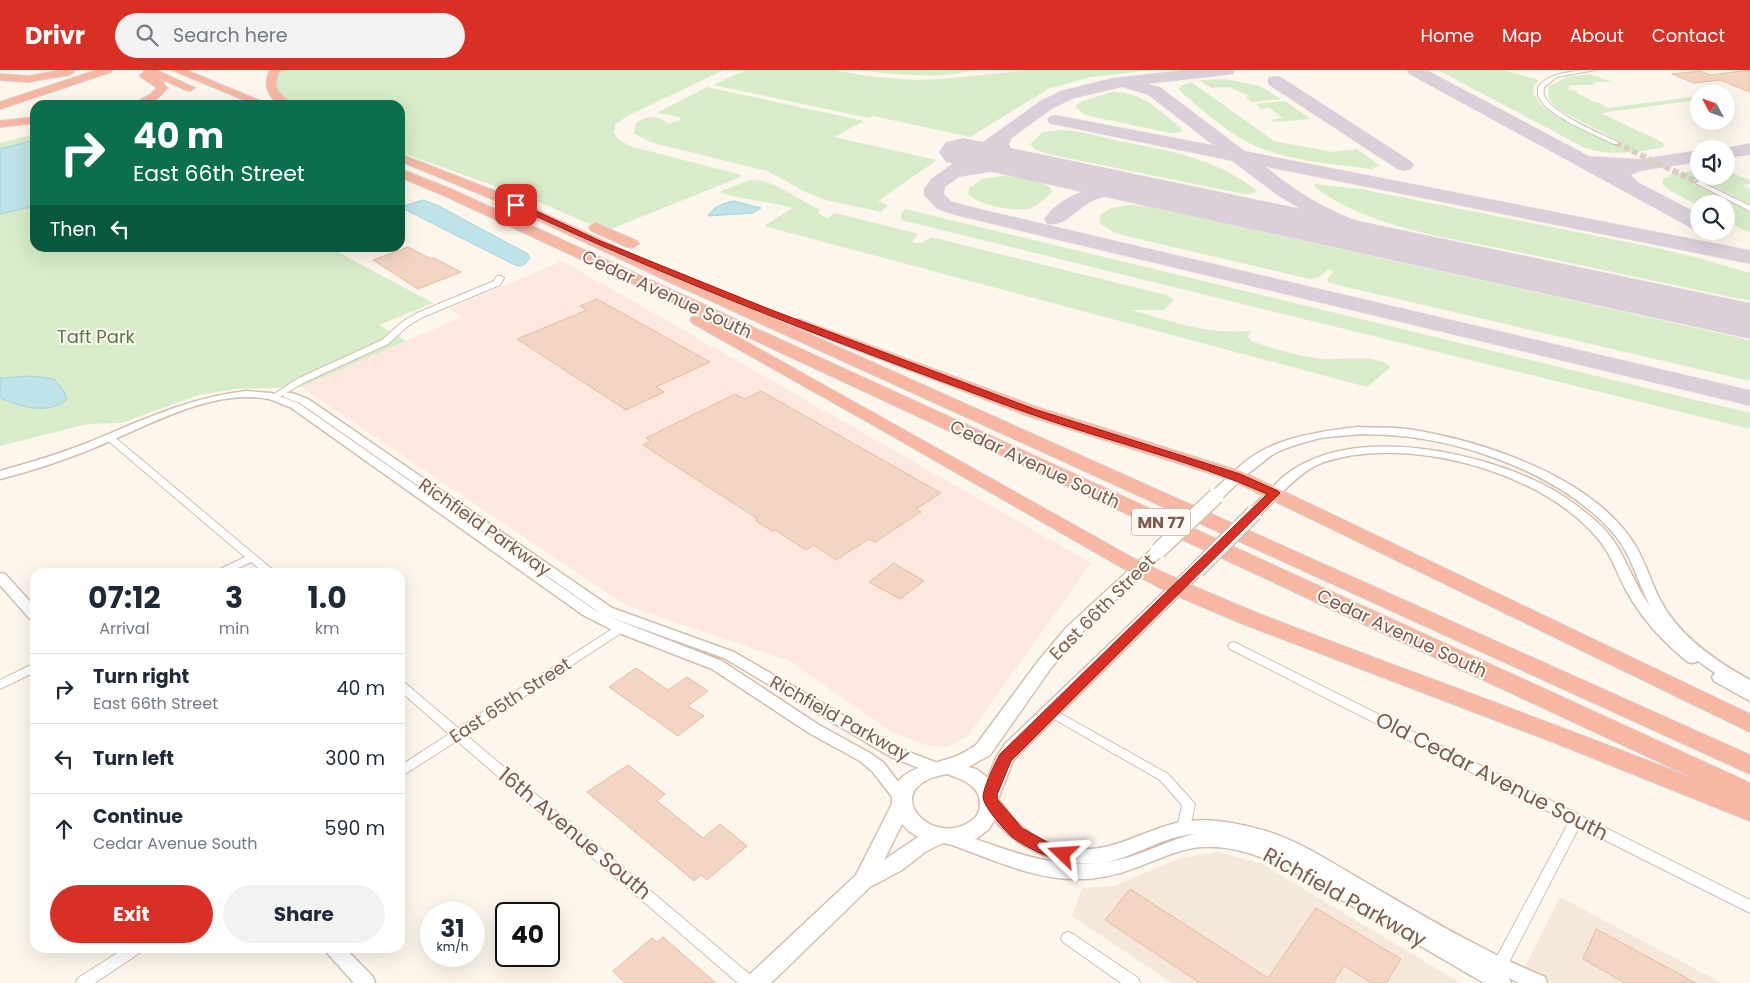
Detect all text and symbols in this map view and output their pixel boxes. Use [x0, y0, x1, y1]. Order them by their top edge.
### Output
search box [115, 13, 465, 58]
text: Drivr [25, 19, 85, 52]
icon: search [133, 21, 161, 49]
text: Search here [173, 22, 288, 49]
text: Home [1420, 23, 1474, 48]
text: Map [1502, 23, 1542, 48]
text: About [1570, 23, 1624, 48]
text: Contact [1652, 23, 1725, 48]
north arrow [1690, 85, 1735, 130]
map controls [1690, 85, 1735, 240]
text: 40 m [133, 111, 224, 160]
icon: right [50, 120, 115, 185]
button: sound [1690, 140, 1735, 185]
text: East 66th Street [133, 158, 305, 189]
pin [495, 184, 537, 226]
icon: arrive [502, 191, 530, 219]
button: search [1690, 195, 1735, 240]
icon: left [106, 215, 134, 243]
text: Then [50, 216, 96, 243]
street label: Cedar Avenue South [578, 244, 756, 344]
park label: Taft Park [57, 324, 136, 349]
street label: Cedar Avenue South [946, 414, 1124, 514]
street label: Richfield Parkway [414, 472, 556, 582]
road number: MN 77 [1132, 508, 1190, 536]
street label: East 66th Street [1043, 548, 1161, 666]
text: 07:12 [88, 576, 161, 619]
text: 3 [225, 576, 243, 619]
text: 1.0 [308, 576, 347, 619]
street label: Cedar Avenue South [1313, 583, 1491, 683]
text: Arrival [99, 617, 150, 640]
text: min [219, 617, 249, 640]
text: km [315, 617, 340, 640]
street label: East 65th Street [444, 651, 576, 749]
text: Turn right [93, 663, 189, 690]
street label: Richfield Parkway [766, 669, 914, 767]
icon: right [50, 675, 78, 703]
text: 40 m [336, 675, 385, 702]
text: East 66th Street [93, 692, 218, 715]
street label: Old Cedar Avenue South [1371, 705, 1613, 847]
icon: left [50, 745, 78, 773]
text: Turn left [93, 745, 174, 772]
text: 300 m [325, 745, 385, 772]
street label: 16th Avenue South [492, 760, 658, 906]
text: Continue [93, 803, 183, 830]
icon: ahead [50, 815, 78, 843]
text: 590 m [325, 815, 385, 842]
position arrow [1036, 827, 1088, 879]
text: Cedar Avenue South [93, 832, 257, 855]
street label: Richfield Parkway [1258, 840, 1432, 954]
button: Exit [50, 885, 213, 943]
button: Share [223, 885, 385, 943]
speed limit sign: 40 [495, 902, 560, 967]
text: 31 [440, 911, 465, 946]
text: km/h [437, 938, 468, 955]

